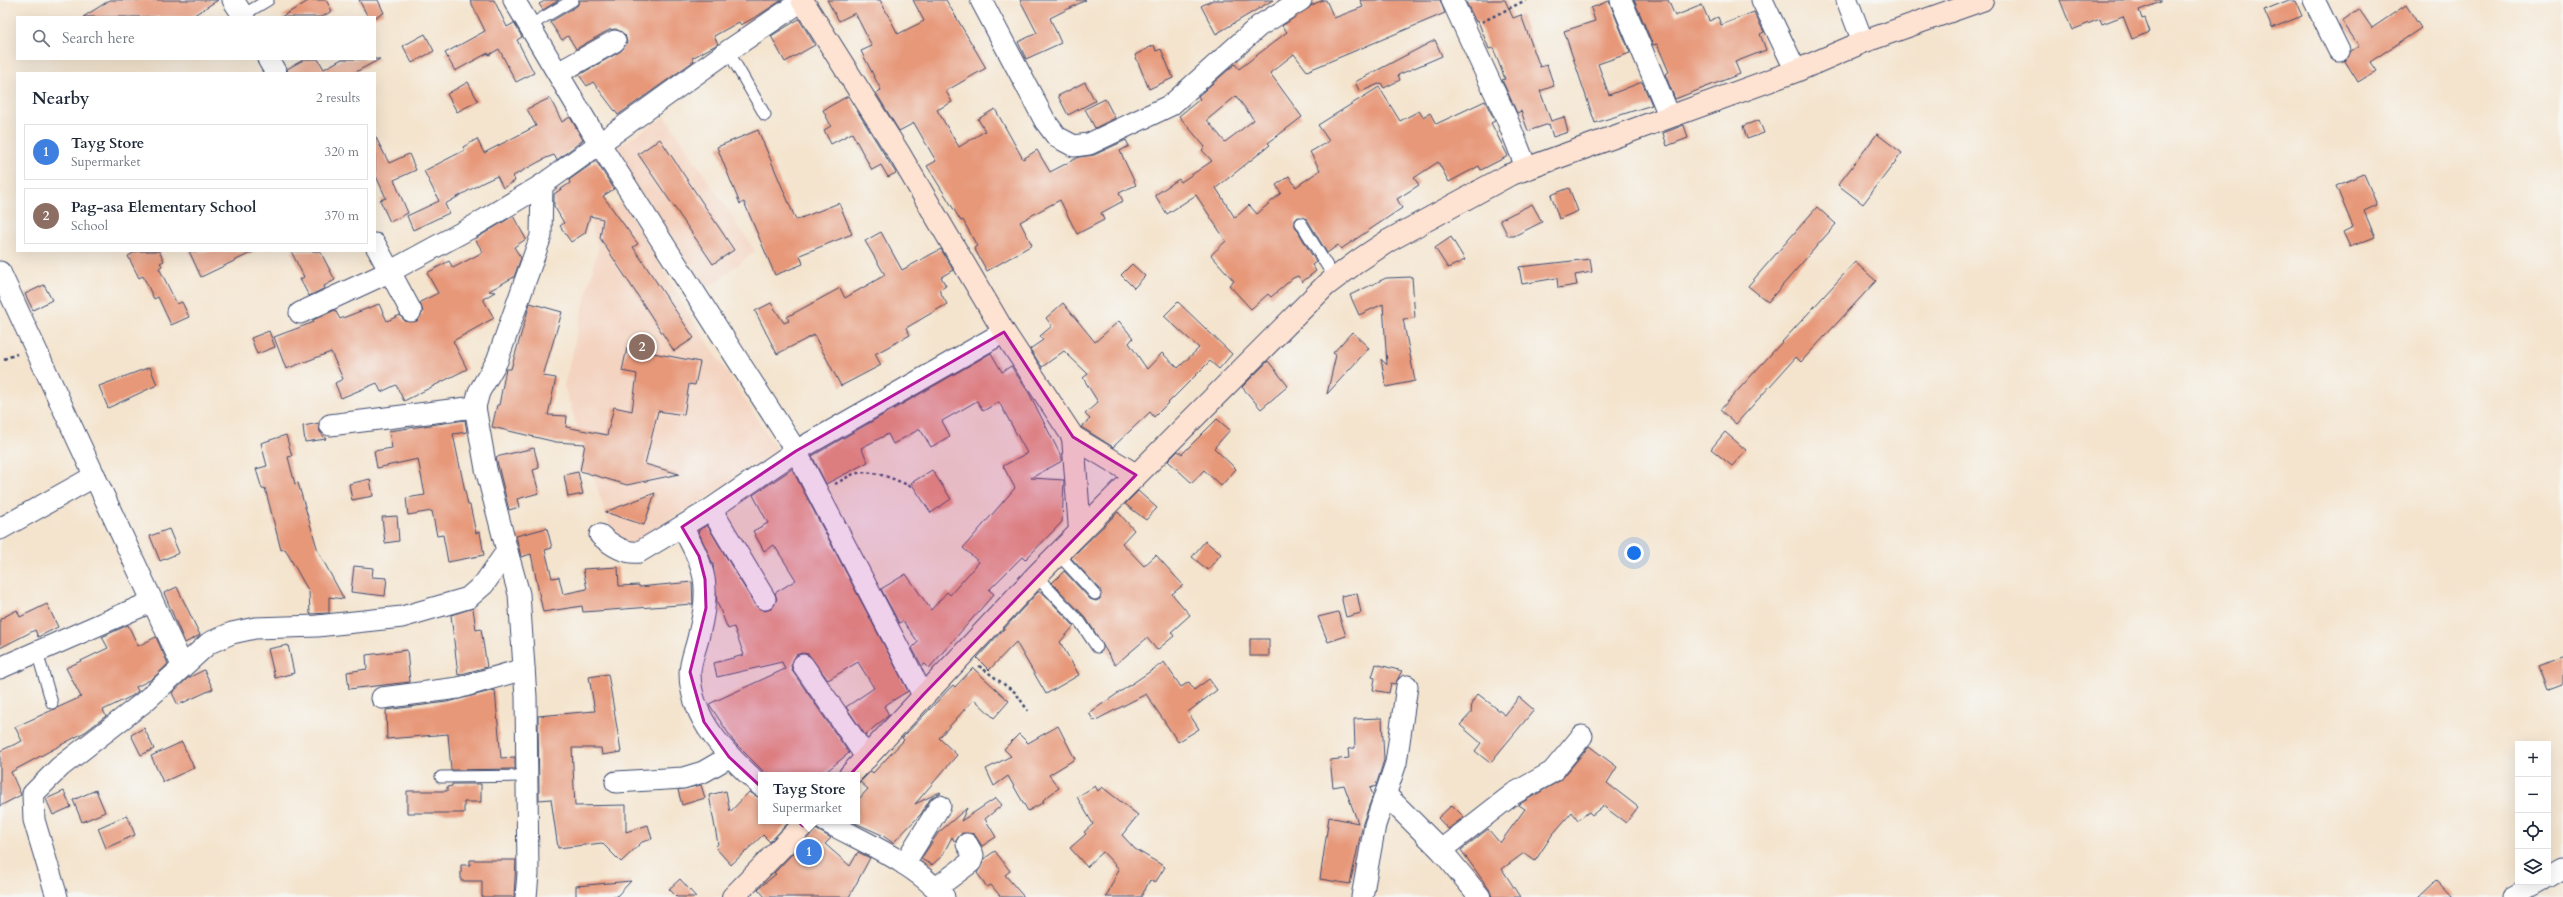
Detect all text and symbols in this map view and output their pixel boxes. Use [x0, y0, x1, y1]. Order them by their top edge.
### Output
search box [16, 16, 376, 60]
icon: search [30, 27, 52, 49]
text: Search here [62, 28, 135, 48]
text: Nearby [32, 87, 89, 110]
text: 2 results [316, 89, 360, 107]
text: Tayg Store [71, 133, 144, 153]
text: 1 [43, 143, 49, 161]
text: 320 m [325, 143, 359, 161]
text: Supermarket [71, 153, 141, 171]
text: Pag-asa Elementary School [71, 197, 257, 217]
text: 2 [43, 207, 49, 225]
text: 370 m [325, 207, 359, 225]
text: School [71, 217, 108, 235]
pin: 2 [629, 332, 655, 362]
your location [1624, 543, 1644, 563]
map controls [2515, 741, 2551, 885]
button: + [2515, 741, 2551, 777]
popup [758, 772, 860, 824]
button: − [2515, 777, 2551, 813]
text: Tayg Store [772, 779, 846, 799]
text: Supermarket [772, 799, 842, 817]
button: locate [2515, 813, 2551, 849]
pin: 1 [796, 837, 822, 867]
button: layers [2515, 849, 2551, 885]

